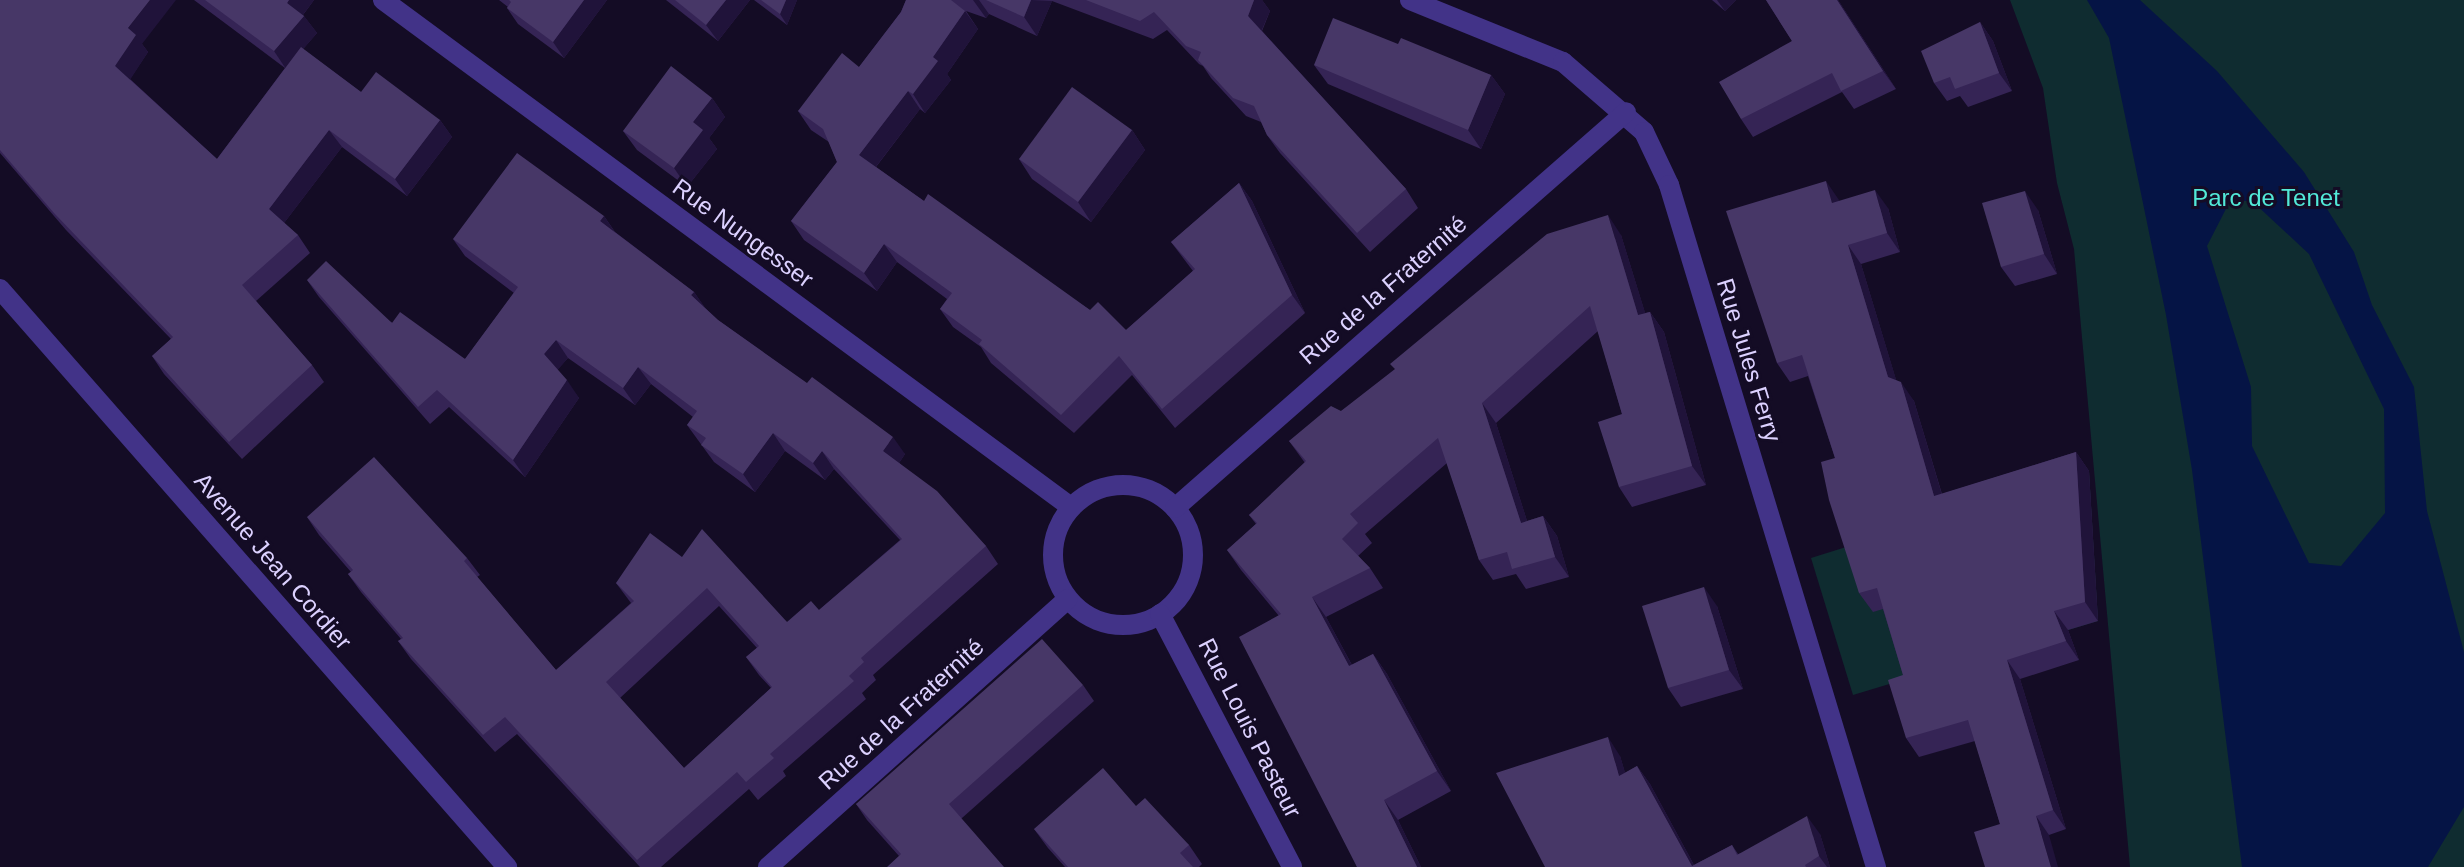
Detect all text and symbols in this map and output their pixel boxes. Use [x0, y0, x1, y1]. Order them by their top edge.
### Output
street label: Rue Nungesser [667, 172, 819, 294]
park label: Parc de Tenet [2192, 184, 2340, 212]
street label: Rue de la Fraternité [1294, 210, 1472, 370]
street label: Rue Jules Ferry [1710, 275, 1788, 445]
street label: Avenue Jean Cordier [188, 467, 358, 655]
street label: Rue de la Fraternité [813, 632, 989, 796]
street label: Rue Louis Pasteur [1192, 633, 1308, 823]

